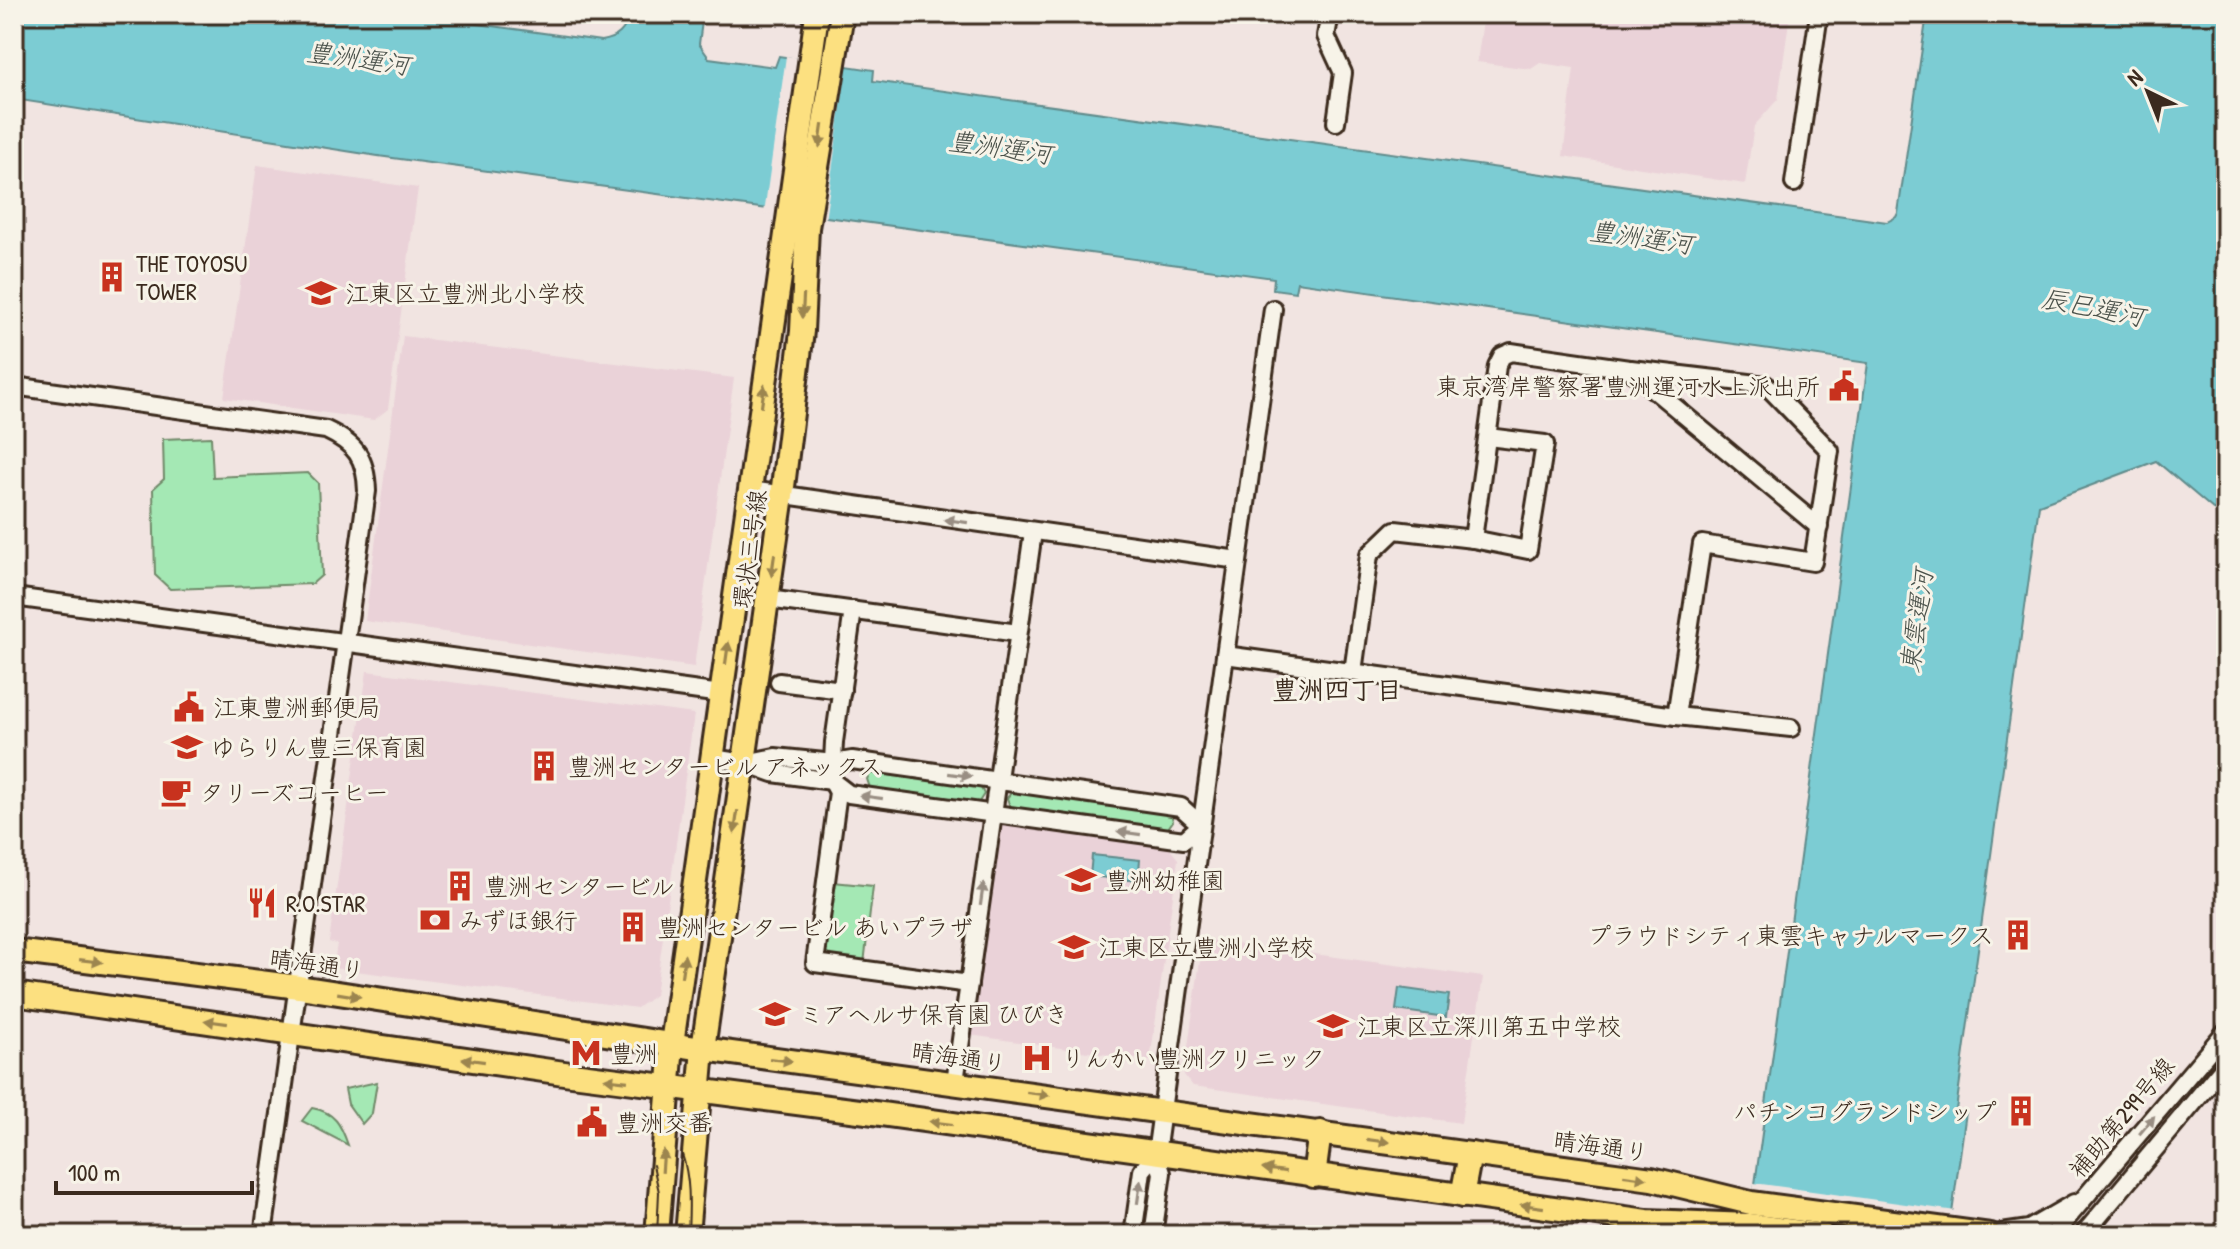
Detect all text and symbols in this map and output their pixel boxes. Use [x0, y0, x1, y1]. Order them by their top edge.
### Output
water label: 豊洲運河 [304, 33, 416, 83]
north arrow [2108, 52, 2188, 132]
text: N [2120, 62, 2149, 92]
water label: 豊洲運河 [946, 122, 1058, 172]
one-way arrow [814, 124, 827, 149]
water label: 豊洲運河 [1587, 212, 1699, 262]
place label: THE TOYOSU TOWER [136, 247, 247, 307]
building icon: THE TOYOSU TOWER [95, 260, 129, 294]
school or university icon: 江東区立豊洲北小学校 [304, 276, 338, 310]
place label: 江東区立豊洲北小学校 [345, 277, 585, 309]
water label: 辰巳運河 [2039, 280, 2151, 335]
one-way arrow [797, 294, 810, 319]
public building icon: 東京湾岸警察署豊洲運河水上派出所 [1827, 369, 1861, 403]
place label: 東京湾岸警察署豊洲運河水上派出所 [1436, 370, 1820, 402]
one-way arrow [757, 383, 770, 408]
street label: 環状三号線 [725, 487, 773, 611]
one-way arrow [943, 514, 968, 527]
one-way arrow [766, 552, 779, 577]
water label: 東雲運河 [1891, 563, 1941, 675]
one-way arrow [721, 641, 734, 666]
district label: 豊洲四丁目 [1272, 672, 1402, 707]
public building icon: 江東豊洲郵便局 [172, 690, 206, 724]
place label: 江東豊洲郵便局 [213, 691, 381, 723]
school or university icon: ゆらりん豊三保育園 [170, 730, 204, 764]
place label: ゆらりん豊三保育園 [211, 731, 427, 763]
building icon: 豊洲センタービル アネックス [527, 749, 561, 783]
place label: 豊洲センタービル アネックス [568, 750, 883, 782]
one-way arrow [948, 769, 973, 782]
cafe icon: タリーズコーヒー [159, 775, 193, 809]
place label: タリーズコーヒー [200, 776, 389, 808]
one-way arrow [858, 790, 883, 803]
one-way arrow [729, 810, 742, 835]
one-way arrow [1116, 826, 1141, 839]
school or university icon: 豊洲幼稚園 [1064, 863, 1098, 897]
place label: 豊洲幼稚園 [1105, 864, 1225, 896]
building icon: 豊洲センタービル [443, 869, 477, 903]
place label: 豊洲センタービル [484, 870, 675, 902]
one-way arrow [976, 881, 989, 906]
restaurant icon: R.O.STAR [245, 886, 279, 920]
place label: R.O.STAR [286, 887, 365, 919]
bank icon: みずほ銀行 [418, 903, 452, 937]
place label: みずほ銀行 [459, 904, 578, 936]
building icon: 豊洲センタービル あいプラザ [616, 910, 650, 944]
place label: 豊洲センタービル あいプラザ [657, 911, 973, 943]
building icon: プラウドシティ東雲キャナルマークス [2001, 918, 2035, 952]
place label: プラウドシティ東雲キャナルマークス [1587, 919, 1994, 951]
school or university icon: 江東区立豊洲小学校 [1057, 930, 1091, 964]
place label: 江東区立豊洲小学校 [1098, 931, 1314, 963]
street label: 晴海通り [267, 941, 367, 987]
one-way arrow [677, 954, 690, 979]
one-way arrow [79, 955, 104, 968]
one-way arrow [337, 989, 362, 1002]
school or university icon: ミアヘルサ保育園 ひびき [758, 997, 792, 1031]
place label: ミアヘルサ保育園 ひびき [799, 998, 1069, 1030]
school or university icon: 江東区立深川第五中学校 [1316, 1009, 1350, 1043]
place label: 江東区立深川第五中学校 [1357, 1010, 1621, 1042]
one-way arrow [203, 1015, 228, 1028]
street label: 晴海通り [909, 1034, 1009, 1080]
metro station icon: 豊洲 [569, 1036, 603, 1070]
place label: 豊洲 [610, 1037, 658, 1069]
hospital icon: りんかい豊洲クリニック [1020, 1041, 1054, 1075]
place label: りんかい豊洲クリニック [1061, 1042, 1325, 1074]
street label: 補助第299号線 [2061, 1050, 2181, 1184]
one-way arrow [460, 1053, 485, 1066]
one-way arrow [768, 1053, 793, 1066]
one-way arrow [603, 1073, 628, 1086]
one-way arrow [1026, 1088, 1051, 1101]
building icon: パチンコグランドシップ [2004, 1094, 2038, 1128]
place label: パチンコグランドシップ [1733, 1095, 1997, 1127]
public building icon: 豊洲交番 [575, 1105, 609, 1139]
place label: 豊洲交番 [616, 1106, 712, 1138]
one-way arrow [2138, 1115, 2155, 1135]
one-way arrow [928, 1116, 953, 1129]
street label: 晴海通り [1551, 1123, 1651, 1169]
one-way arrow [1366, 1135, 1391, 1148]
scale bar [56, 1145, 252, 1195]
one-way arrow [657, 1148, 670, 1173]
text: 100 m [68, 1156, 120, 1188]
one-way arrow [1261, 1163, 1286, 1176]
one-way arrow [1623, 1171, 1648, 1184]
one-way arrow [1133, 1179, 1146, 1204]
one-way arrow [1519, 1199, 1544, 1212]

